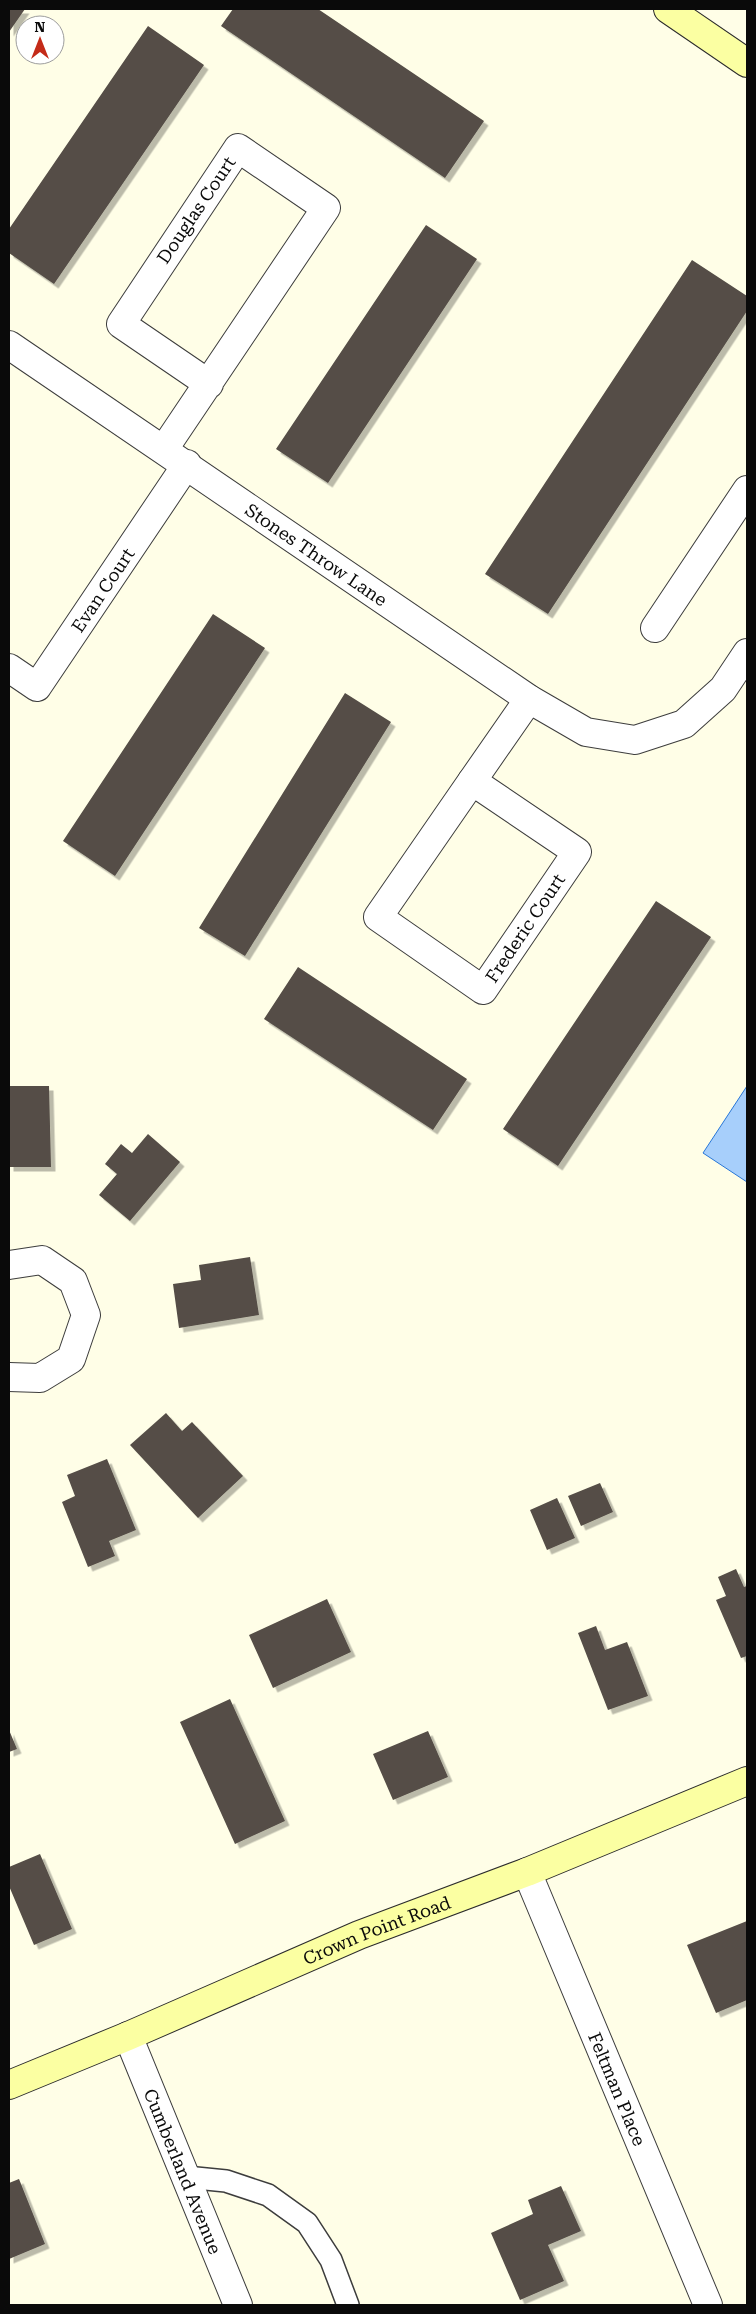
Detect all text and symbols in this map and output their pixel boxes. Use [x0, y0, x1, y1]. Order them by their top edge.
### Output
north arrow [15, 15, 65, 65]
text: N [35, 19, 46, 35]
street label: Douglas Court [152, 152, 240, 268]
street label: Stones Throw Lane [242, 499, 392, 610]
street label: Evan Court [67, 543, 138, 636]
street label: Frederic Court [481, 869, 569, 986]
street label: Crown Point Road [299, 1891, 454, 1969]
street label: Feltman Place [585, 2029, 651, 2149]
street label: Cumberland Avenue [140, 2085, 227, 2257]

